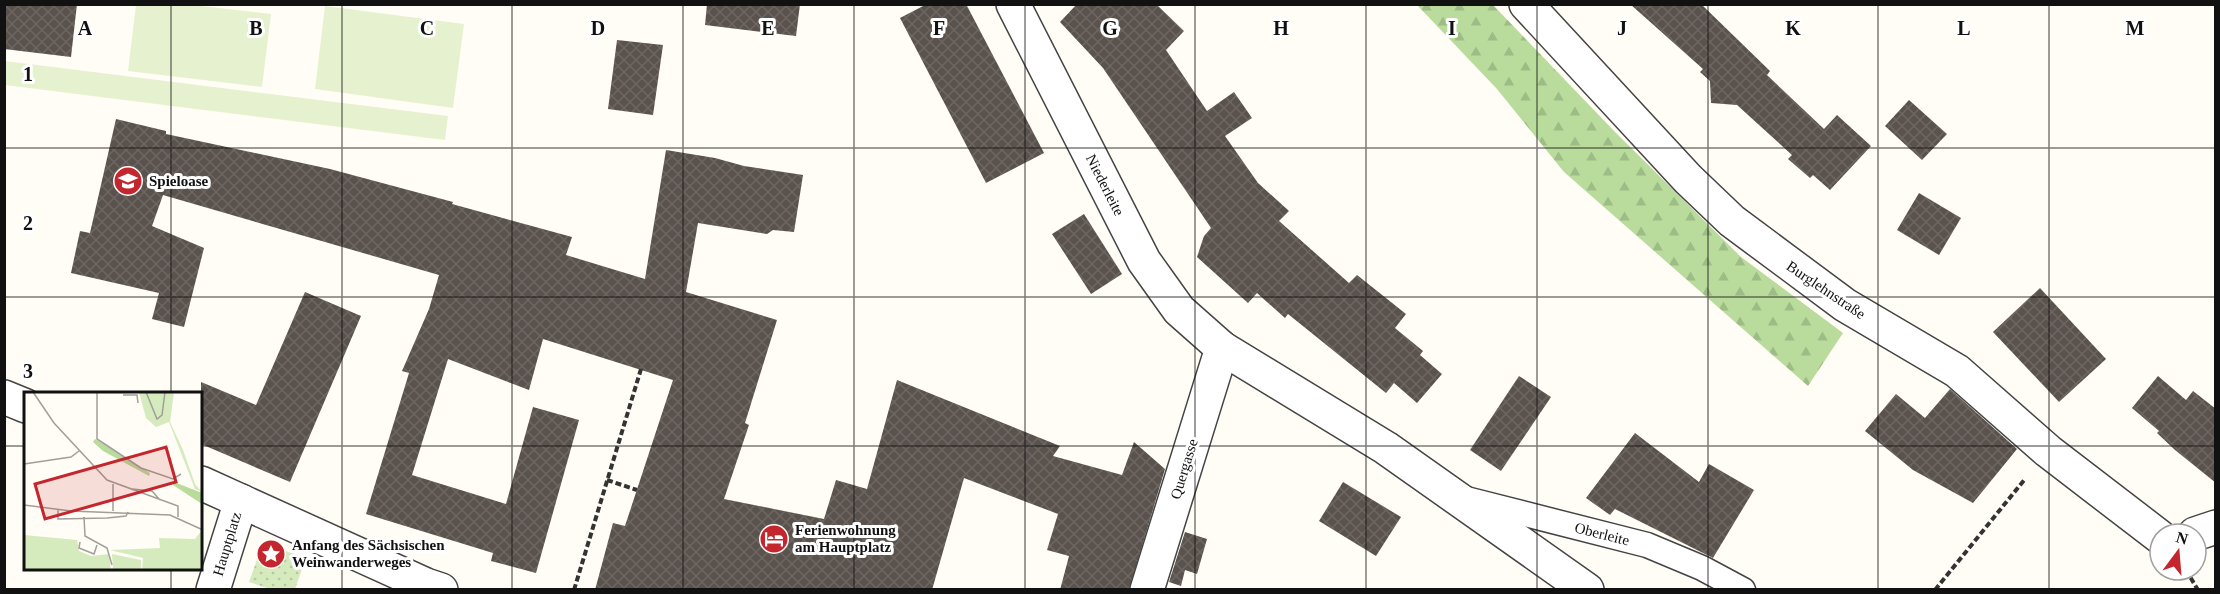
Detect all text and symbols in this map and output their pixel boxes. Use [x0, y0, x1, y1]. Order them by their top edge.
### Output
text: A [78, 17, 93, 39]
text: B [249, 17, 263, 39]
text: C [420, 17, 434, 39]
text: D [591, 17, 605, 39]
text: E [761, 17, 775, 39]
text: F [933, 17, 945, 39]
text: G [1102, 17, 1118, 39]
text: H [1273, 17, 1289, 39]
text: I [1448, 17, 1456, 39]
text: J [1617, 17, 1627, 39]
text: K [1785, 17, 1801, 39]
text: L [1957, 17, 1971, 39]
text: M [2126, 17, 2145, 39]
text: 1 [23, 63, 33, 85]
street label: Niederleite [1083, 152, 1127, 219]
school or university icon: Spieloase [112, 165, 144, 197]
place label: Spieloase [149, 173, 209, 189]
text: 2 [23, 212, 33, 234]
street label: Burglehnstraße [1784, 258, 1869, 322]
text: 3 [23, 360, 33, 382]
inset map [24, 392, 202, 570]
street label: Quergasse [1167, 437, 1201, 501]
street label: Hauptplatz [210, 510, 244, 578]
street label: Oberleite [1573, 519, 1631, 549]
place label: Ferienwohnung am Hauptplatz [795, 522, 896, 555]
north arrow [2148, 522, 2208, 582]
hotel icon: Ferienwohnung am Hauptplatz [758, 523, 790, 555]
text: N [2174, 528, 2190, 548]
place label: Anfang des Sächsischen Weinwanderweges [292, 537, 445, 570]
place icon: Anfang des Sächsischen Weinwanderweges [255, 538, 287, 570]

